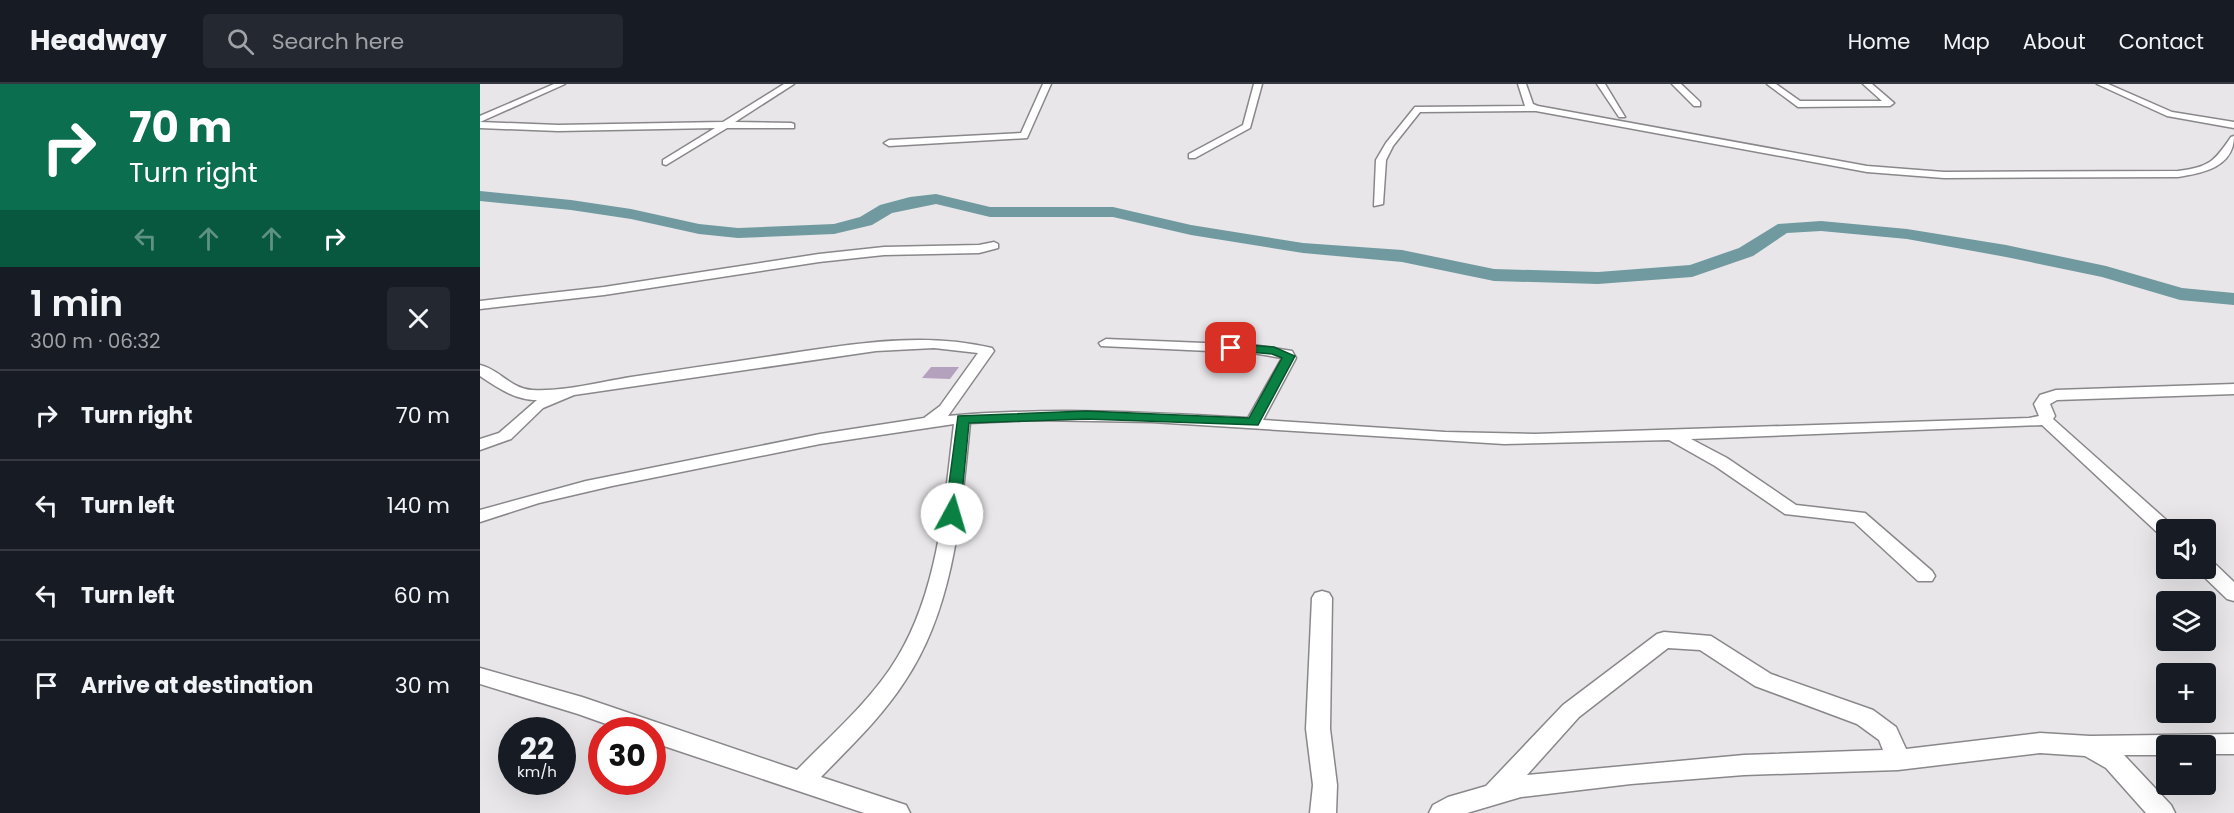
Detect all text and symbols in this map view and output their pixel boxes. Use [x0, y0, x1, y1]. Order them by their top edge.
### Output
search box [203, 14, 623, 68]
text: Headway [30, 21, 167, 60]
icon: search [224, 25, 257, 58]
text: Search here [272, 26, 404, 57]
text: Home [1848, 27, 1910, 56]
text: Map [1943, 27, 1990, 56]
text: About [2023, 27, 2086, 56]
text: Contact [2119, 27, 2204, 56]
text: 70 m [129, 98, 232, 157]
icon: right [30, 108, 108, 186]
text: Turn right [129, 154, 258, 191]
icon: left [129, 222, 162, 255]
icon: ahead [192, 222, 225, 255]
icon: ahead [255, 222, 288, 255]
icon: right [318, 222, 351, 255]
text: 1 min [30, 278, 123, 329]
button: close [387, 287, 450, 350]
pin [1205, 322, 1256, 373]
text: 300 m · 06:32 [30, 327, 161, 355]
icon: arrive [1214, 331, 1247, 364]
icon: right [30, 399, 63, 432]
text: Turn right [81, 400, 192, 431]
text: 70 m [396, 400, 450, 431]
position arrow [920, 482, 984, 546]
icon: left [30, 489, 63, 522]
text: Turn left [81, 490, 175, 521]
text: 140 m [387, 490, 450, 521]
map controls [2156, 519, 2216, 795]
button: sound [2156, 519, 2216, 579]
icon: left [30, 579, 63, 612]
text: Turn left [81, 580, 175, 611]
text: 60 m [394, 580, 450, 611]
button: layers [2156, 591, 2216, 651]
button: + [2156, 663, 2216, 723]
icon: arrive [30, 669, 63, 702]
text: Arrive at destination [81, 670, 313, 701]
text: 30 m [395, 670, 450, 701]
speed limit sign: 30 [588, 717, 666, 795]
text: 22 [520, 727, 554, 770]
button: − [2156, 735, 2216, 795]
text: km/h [517, 761, 557, 782]

